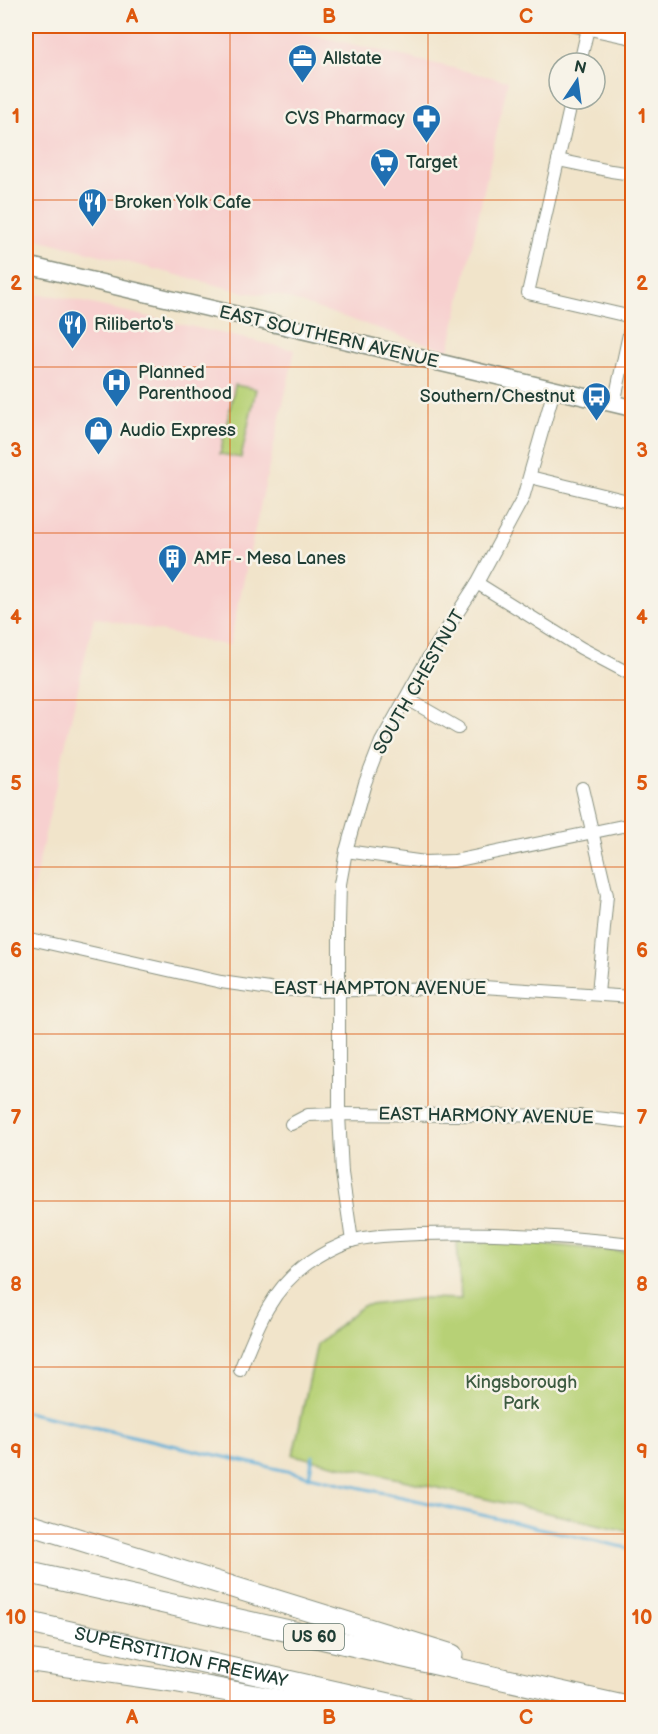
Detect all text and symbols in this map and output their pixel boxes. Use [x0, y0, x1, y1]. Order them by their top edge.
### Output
text: A [125, 5, 139, 29]
text: B [322, 5, 336, 29]
text: C [519, 5, 533, 29]
office icon: Allstate [286, 42, 318, 84]
place label: Allstate [323, 48, 382, 69]
north arrow [547, 51, 607, 111]
text: N [572, 57, 588, 78]
pharmacy icon: CVS Pharmacy [410, 102, 442, 144]
text: 1 [12, 105, 20, 129]
text: 1 [638, 105, 646, 129]
place label: CVS Pharmacy [285, 108, 406, 129]
supermarket icon: Target [369, 146, 401, 188]
place label: Target [406, 152, 458, 173]
restaurant icon: Broken Yolk Cafe [77, 186, 109, 228]
place label: Broken Yolk Cafe [114, 192, 252, 213]
text: 2 [10, 272, 22, 296]
text: 2 [636, 272, 648, 296]
street label: EAST SOUTHERN AVENUE [217, 302, 441, 373]
restaurant icon: Riliberto's [57, 308, 89, 350]
place label: Riliberto's [94, 314, 174, 335]
place label: Planned Parenthood [138, 362, 232, 404]
hospital icon: Planned Parenthood [101, 366, 133, 408]
bus stop icon: Southern/Chestnut [580, 380, 612, 422]
place label: Southern/Chestnut [420, 386, 575, 407]
shop icon: Audio Express [83, 414, 115, 456]
place label: Audio Express [120, 420, 236, 441]
text: 3 [10, 439, 22, 463]
text: 3 [636, 439, 648, 463]
building icon: AMF - Mesa Lanes [157, 542, 189, 584]
place label: AMF - Mesa Lanes [194, 548, 346, 569]
text: 4 [10, 606, 22, 630]
street label: SOUTH CHESTNUT [369, 606, 469, 758]
text: 4 [636, 606, 648, 630]
text: 5 [10, 772, 22, 796]
text: 5 [636, 772, 648, 796]
text: 6 [10, 939, 22, 963]
text: 6 [636, 939, 648, 963]
street label: EAST HAMPTON AVENUE [274, 978, 487, 999]
street label: EAST HARMONY AVENUE [378, 1104, 594, 1128]
text: 7 [10, 1106, 22, 1130]
text: 7 [636, 1106, 648, 1130]
text: 8 [10, 1273, 22, 1297]
text: 8 [636, 1273, 648, 1297]
park label: Kingsborough Park [465, 1372, 577, 1414]
text: 9 [10, 1440, 22, 1464]
text: 9 [636, 1440, 648, 1464]
text: 10 [6, 1606, 26, 1630]
text: 10 [632, 1606, 652, 1630]
street label: SUPERSTITION FREEWAY [73, 1623, 290, 1691]
road number: US 60 [284, 1624, 344, 1650]
text: A [125, 1706, 139, 1730]
text: B [322, 1706, 336, 1730]
text: C [519, 1706, 533, 1730]

